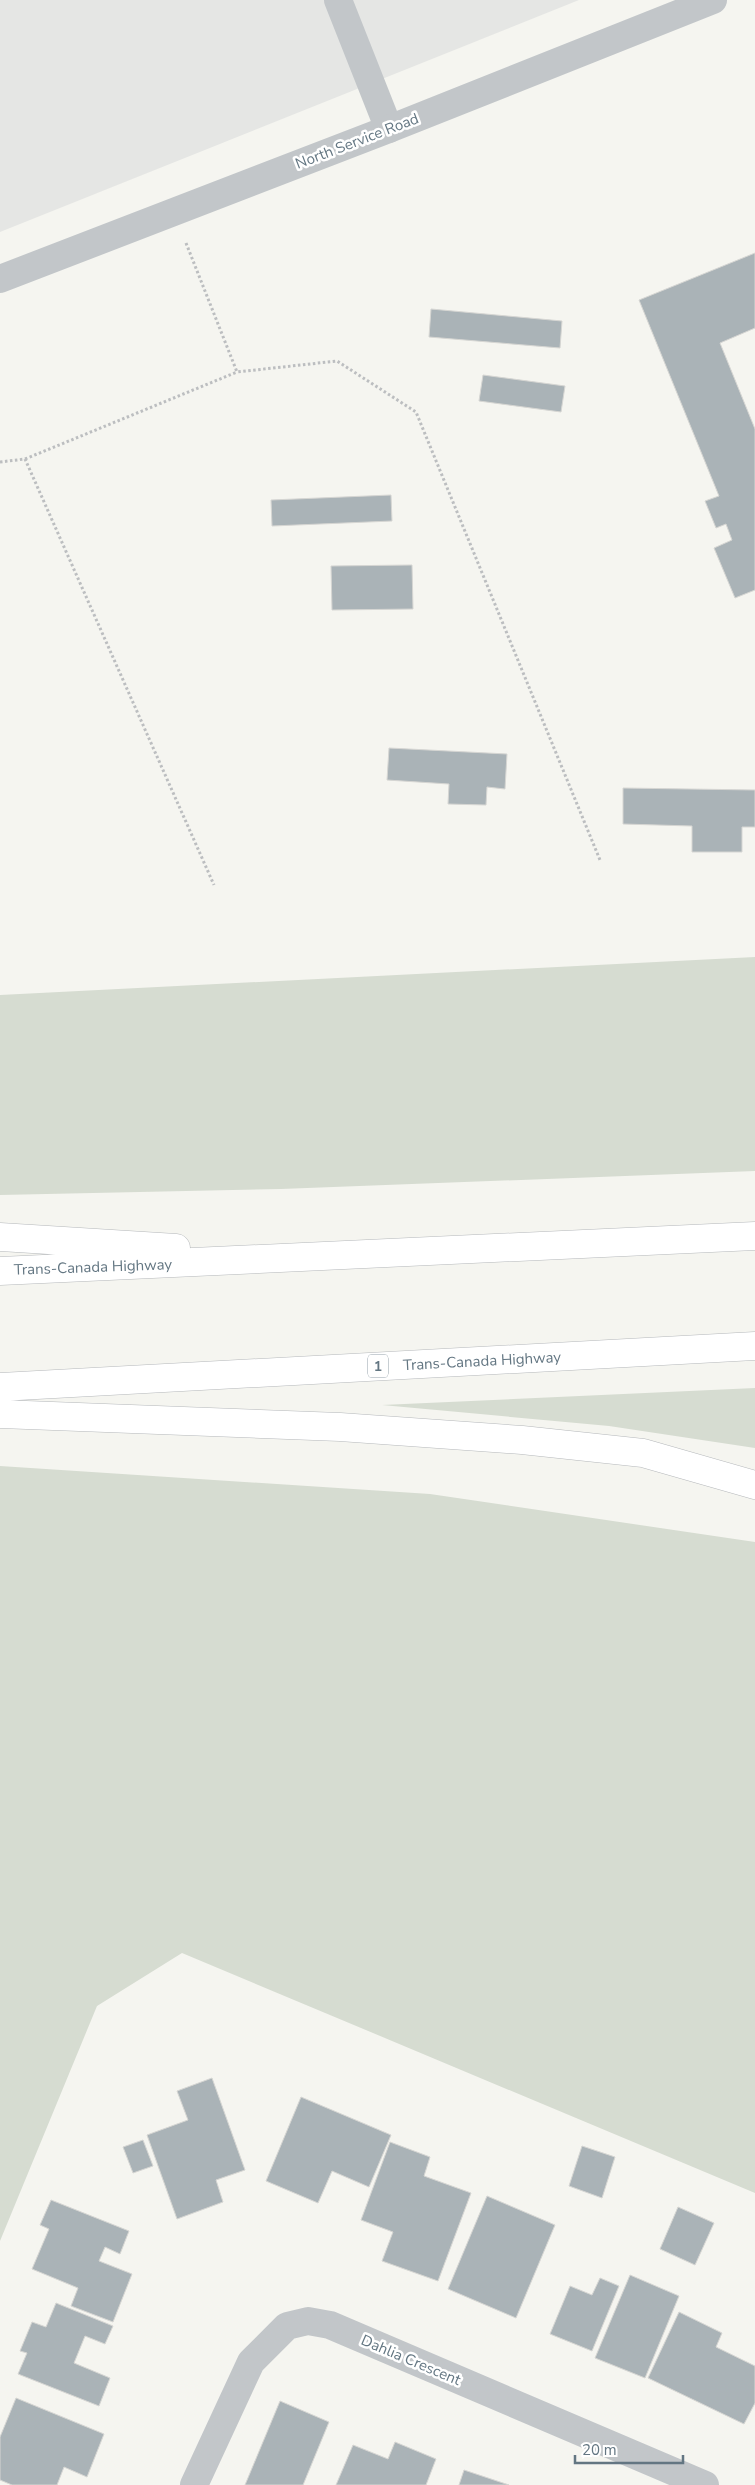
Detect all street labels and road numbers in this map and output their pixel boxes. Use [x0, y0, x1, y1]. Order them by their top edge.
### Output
street label: North Service Road [292, 108, 422, 174]
street label: Trans-Canada Highway [14, 1254, 173, 1280]
street label: Trans-Canada Highway [402, 1347, 562, 1375]
road number: 1 [368, 1354, 388, 1378]
street label: Dahlia Crescent [358, 2330, 465, 2390]

